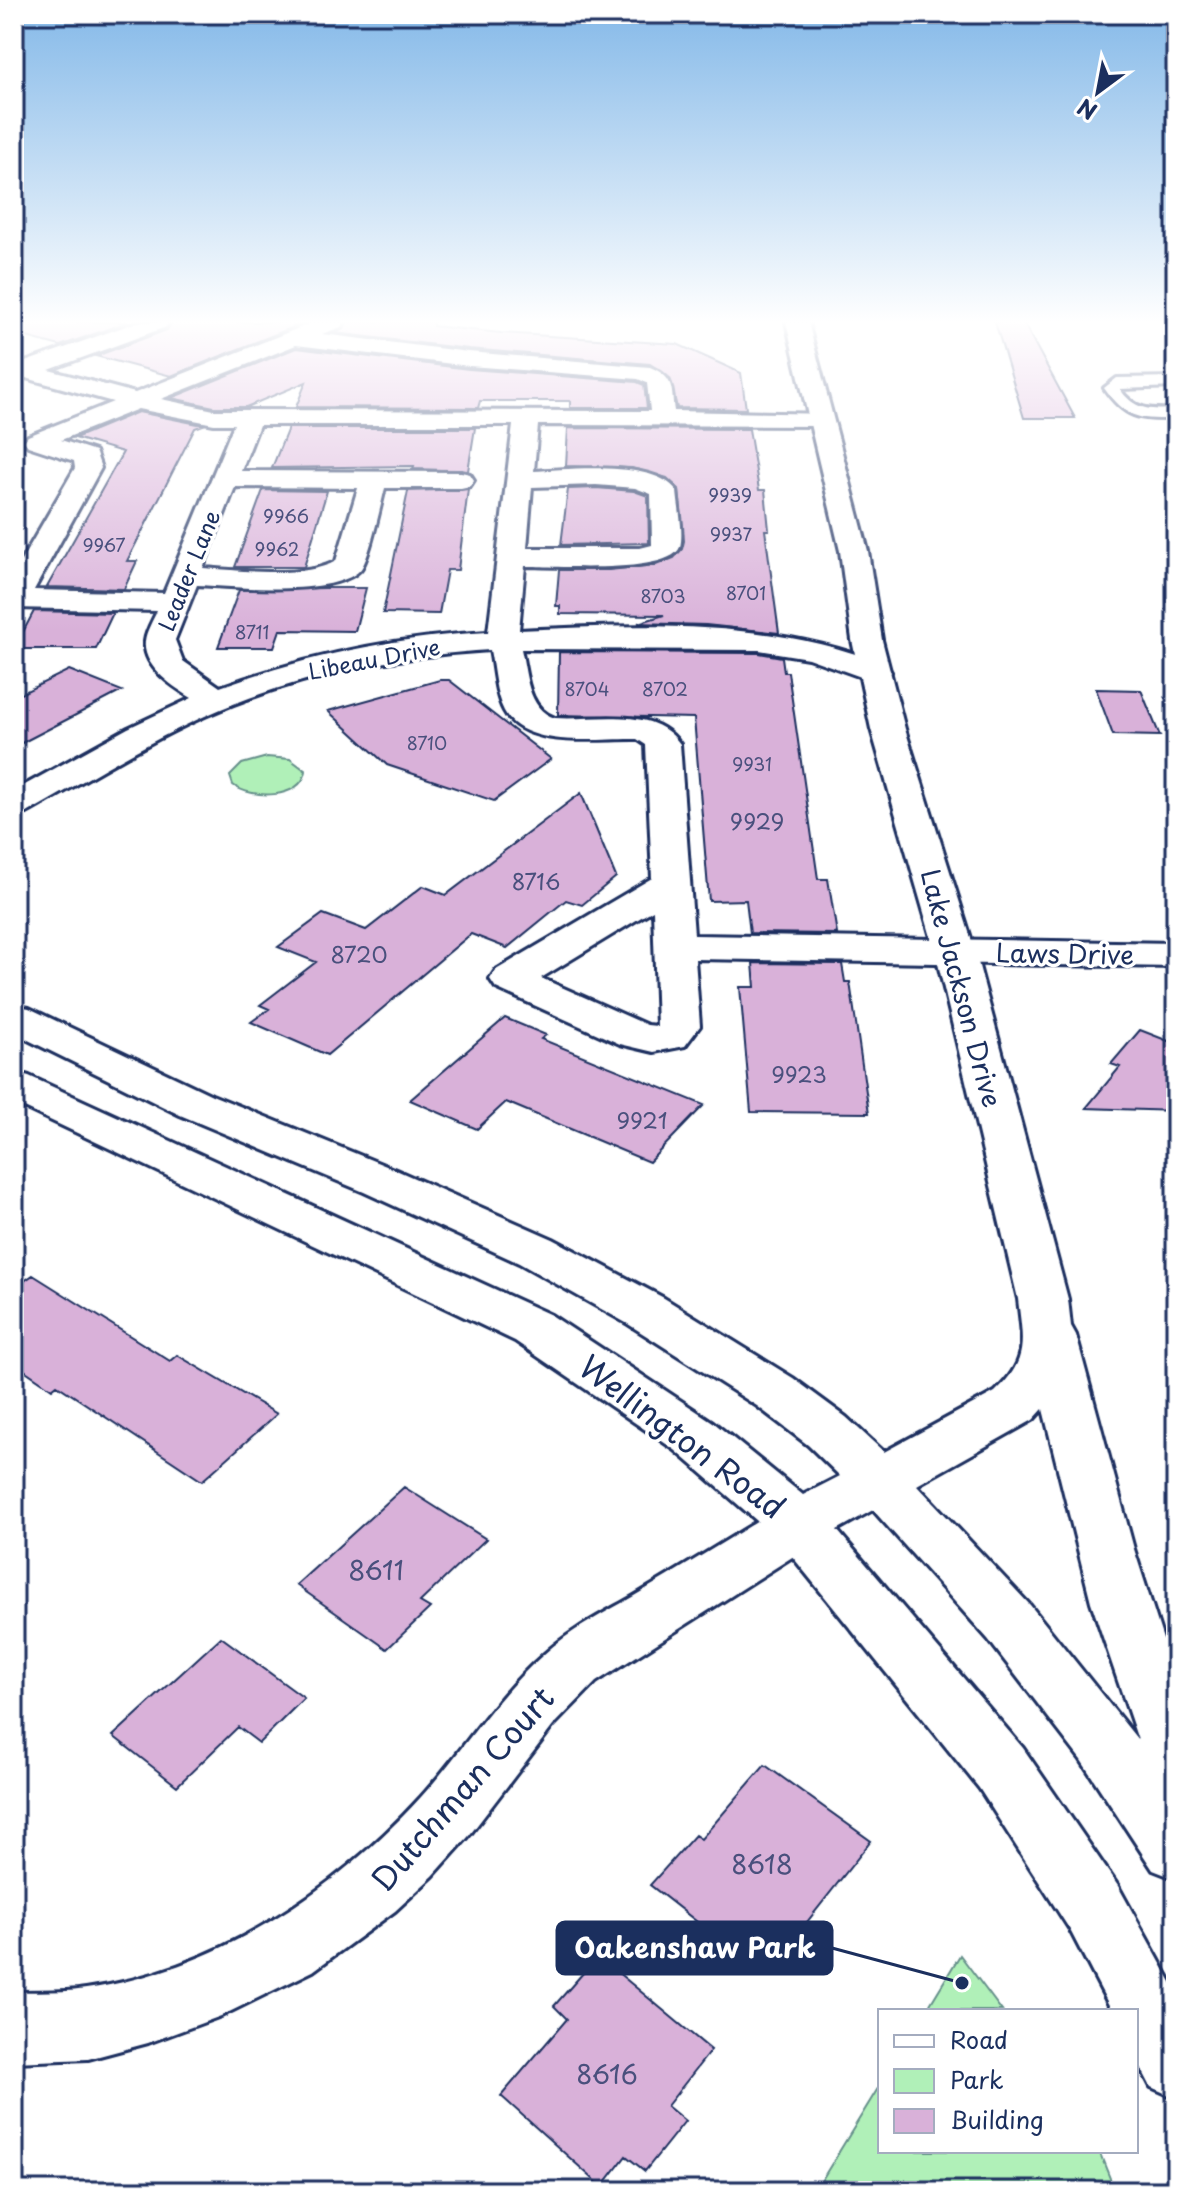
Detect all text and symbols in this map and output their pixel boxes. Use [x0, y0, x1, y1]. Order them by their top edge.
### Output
north arrow [1058, 52, 1138, 132]
text: N [1070, 92, 1103, 129]
house number: 9939 [708, 481, 752, 508]
house number: 9966 [263, 502, 309, 529]
street label: Leader Lane [149, 504, 227, 636]
house number: 9937 [710, 520, 753, 547]
house number: 9967 [82, 531, 126, 558]
house number: 9962 [255, 535, 299, 562]
house number: 8701 [726, 579, 766, 606]
house number: 8703 [640, 582, 686, 609]
house number: 8711 [235, 618, 269, 645]
street label: Libeau Drive [305, 629, 443, 687]
house number: 8704 [564, 675, 610, 702]
house number: 8702 [642, 675, 688, 702]
house number: 8710 [407, 729, 447, 756]
house number: 9931 [732, 750, 772, 777]
house number: 9929 [730, 804, 784, 837]
house number: 8716 [512, 864, 560, 897]
street label: Lake Jackson Drive [911, 865, 1013, 1111]
street label: Laws Drive [996, 932, 1134, 974]
house number: 8720 [331, 937, 387, 970]
house number: 9923 [771, 1057, 827, 1090]
house number: 9921 [616, 1103, 668, 1136]
street label: Wellington Road [570, 1342, 796, 1530]
house number: 8611 [348, 1550, 404, 1589]
street label: Dutchman Court [359, 1675, 565, 1901]
house number: 8618 [731, 1844, 793, 1883]
callout: Oakenshaw Park [557, 1922, 832, 1974]
text: Oakenshaw Park [574, 1925, 816, 1968]
legend [878, 2009, 1138, 2153]
text: Road [950, 2021, 1008, 2057]
house number: 8616 [576, 2054, 638, 2093]
text: Park [950, 2061, 1004, 2097]
text: Building [950, 2101, 1044, 2137]

